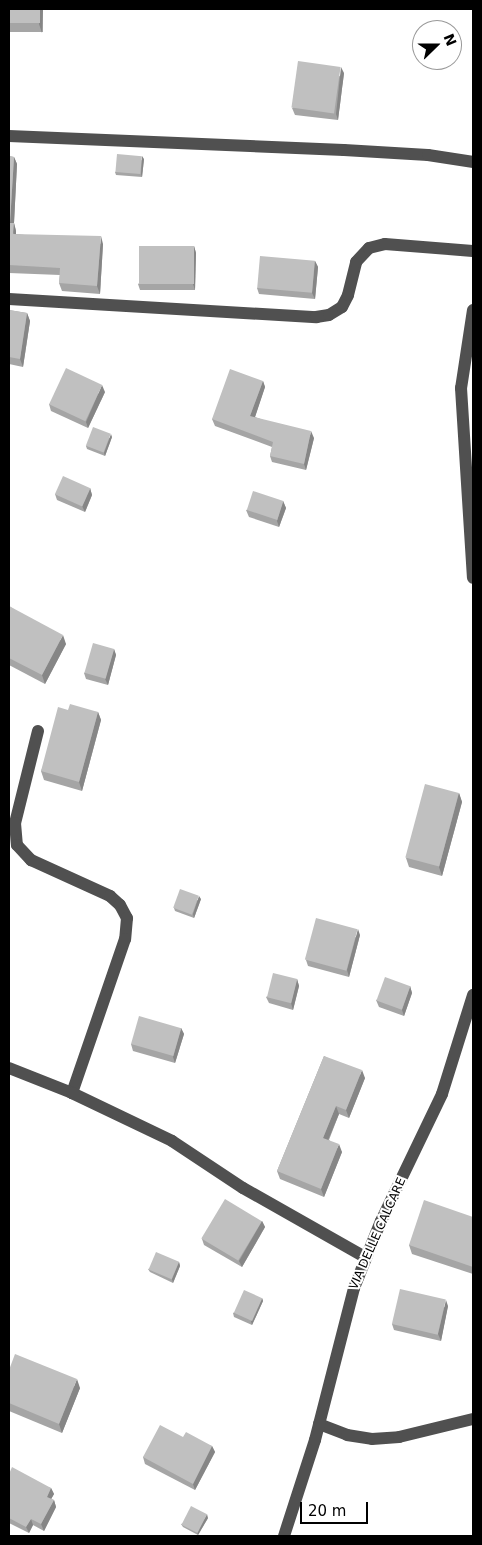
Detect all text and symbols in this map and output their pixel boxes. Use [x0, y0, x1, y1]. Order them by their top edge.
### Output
north arrow [412, 20, 462, 70]
text: N [440, 31, 460, 48]
street label: VIA DELLE CALCARE [347, 1176, 409, 1292]
scale bar [302, 1492, 370, 1524]
text: 20 m [308, 1502, 346, 1520]

